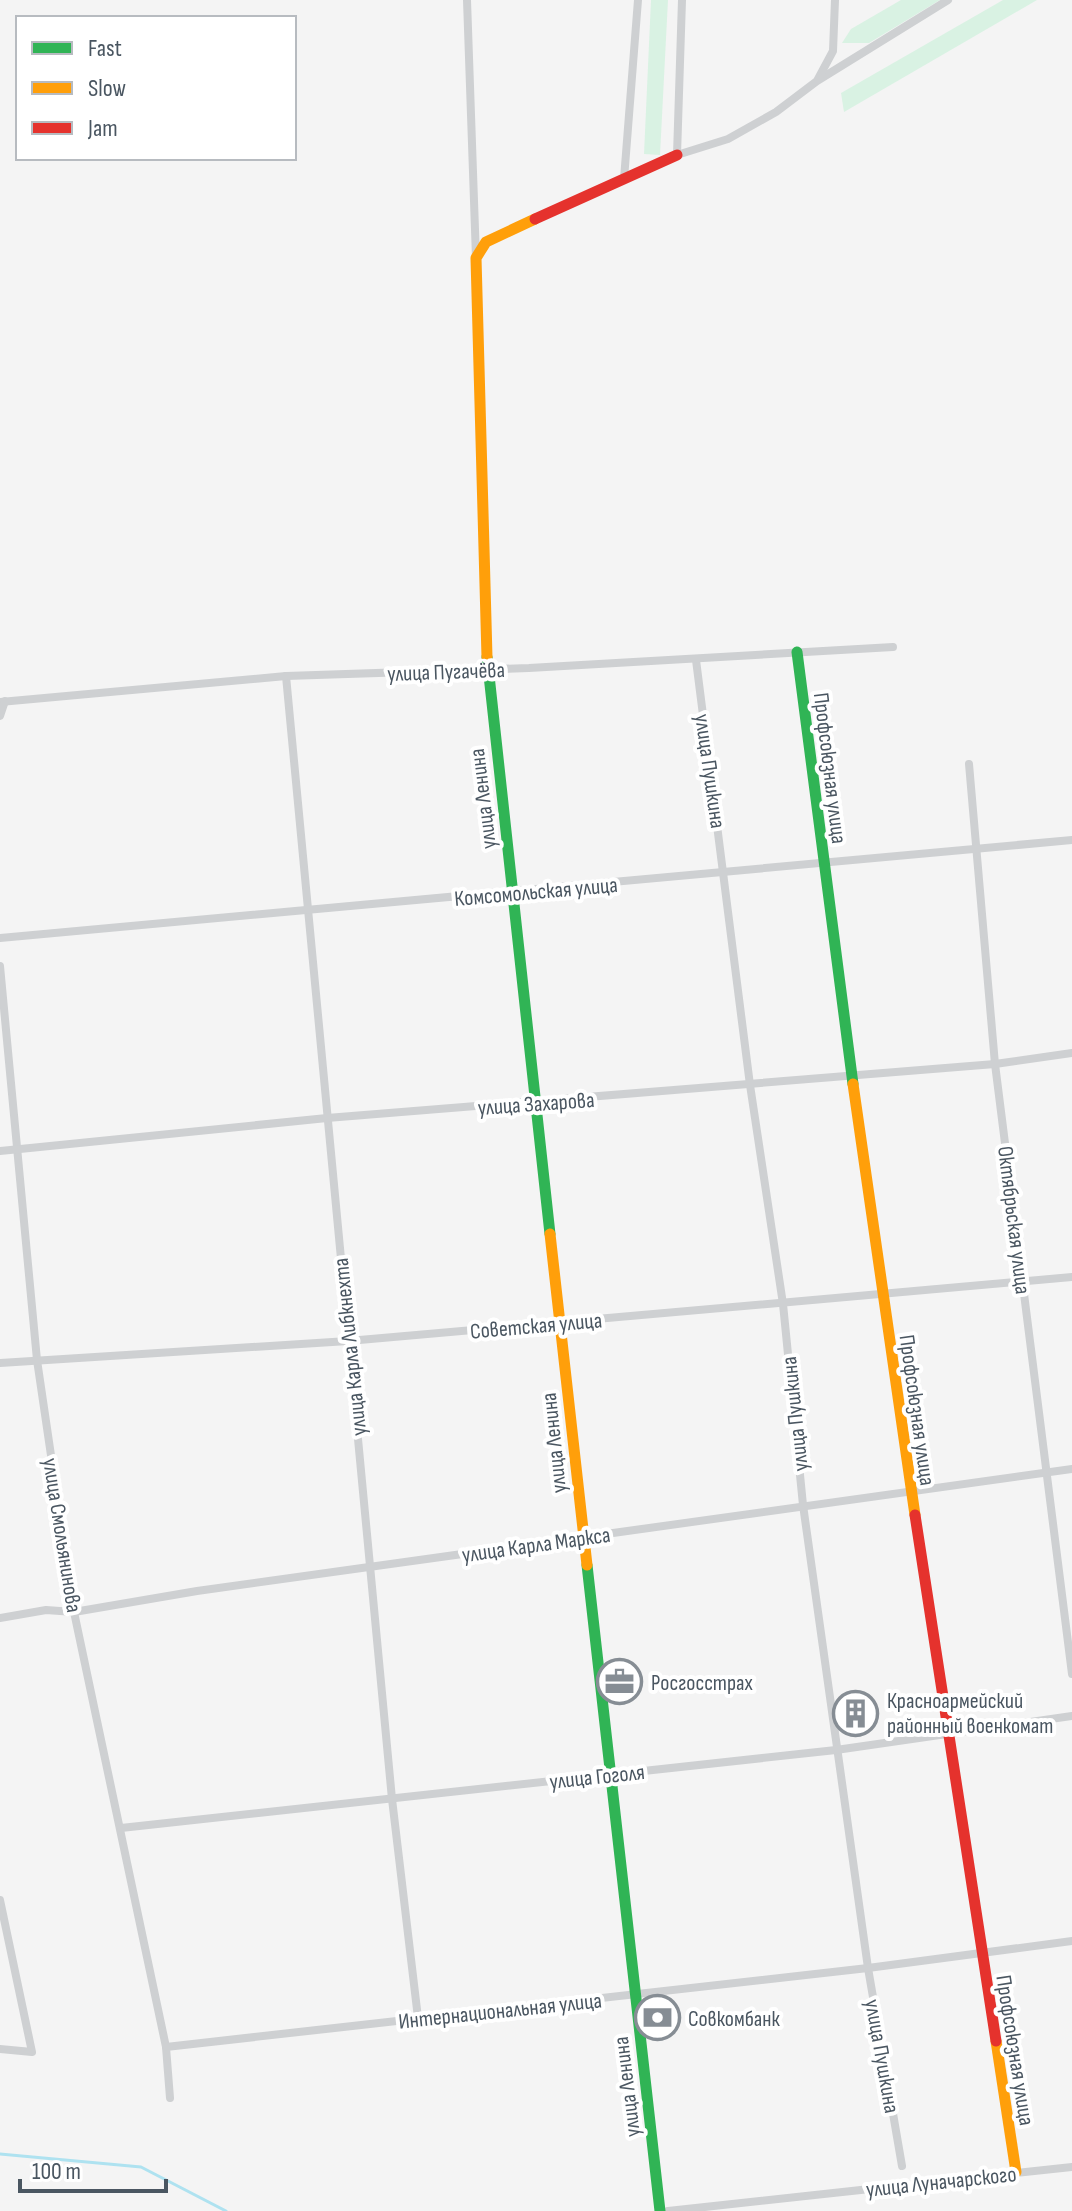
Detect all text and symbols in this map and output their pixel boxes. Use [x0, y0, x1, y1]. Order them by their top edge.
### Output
legend [16, 16, 296, 160]
text: Fast [88, 34, 122, 63]
text: Slow [88, 74, 126, 103]
text: Jam [87, 114, 118, 143]
street label: улица Пугачёва [387, 657, 505, 688]
street label: Профсоюзная улица [807, 691, 852, 845]
street label: улица Пушкина [688, 712, 731, 830]
street label: улица Ленина [464, 747, 503, 851]
street label: Комсомольская улица [453, 872, 619, 913]
street label: улица Захарова [477, 1087, 595, 1122]
street label: Октябрьская улица [991, 1145, 1036, 1296]
street label: улица Карла Либкнехта [328, 1257, 373, 1437]
street label: Советская улица [469, 1307, 603, 1346]
street label: Профсоюзная улица [893, 1333, 940, 1487]
street label: улица Пушкина [776, 1355, 815, 1473]
street label: улица Ленина [536, 1391, 573, 1494]
street label: улица Смольянинова [36, 1456, 87, 1614]
street label: улица Карла Маркса [460, 1522, 612, 1569]
office icon: Росгосстрах [596, 1658, 644, 1706]
place label: Росгосстрах [651, 1670, 754, 1697]
place label: Красноармейский районный военкомат [887, 1688, 1053, 1740]
building icon: Красноармейский районный военкомат [832, 1689, 880, 1737]
street label: улица Гоголя [548, 1759, 646, 1796]
street label: Профсоюзная улица [989, 1973, 1040, 2127]
street label: Интернациональная улица [397, 1987, 603, 2036]
bank icon: Совкомбанк [633, 1994, 681, 2042]
street label: улица Пушкина [858, 1997, 905, 2115]
place label: Совкомбанк [688, 2006, 780, 2033]
street label: улица Ленина [608, 2035, 647, 2139]
scale bar [20, 2143, 166, 2193]
text: 100 m [32, 2157, 81, 2186]
street label: улица Луначарского [865, 2161, 1018, 2204]

